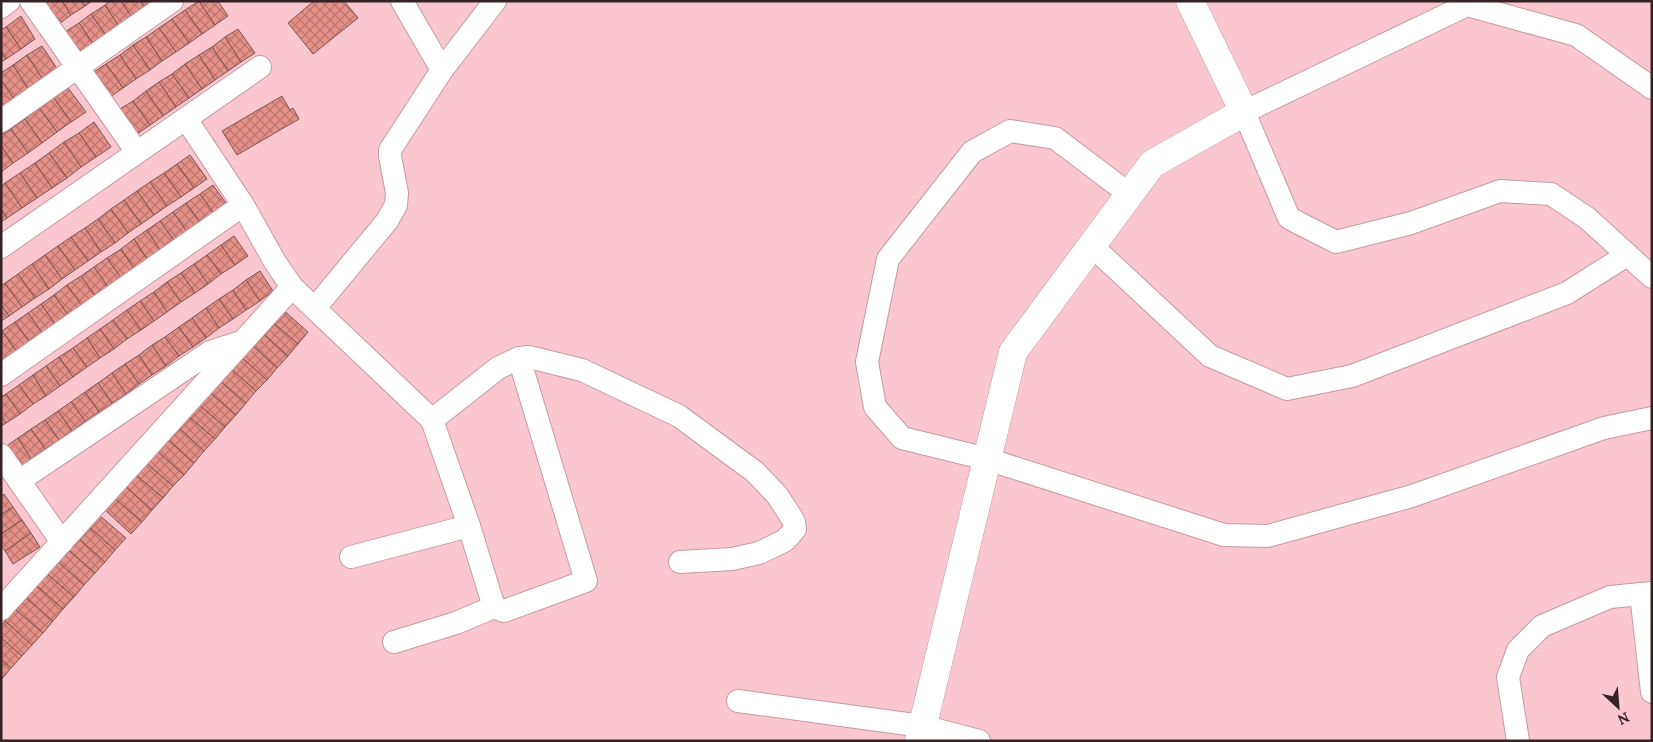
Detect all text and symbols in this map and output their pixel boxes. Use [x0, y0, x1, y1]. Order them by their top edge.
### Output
north arrow [1593, 682, 1643, 732]
text: N [1615, 708, 1633, 729]

